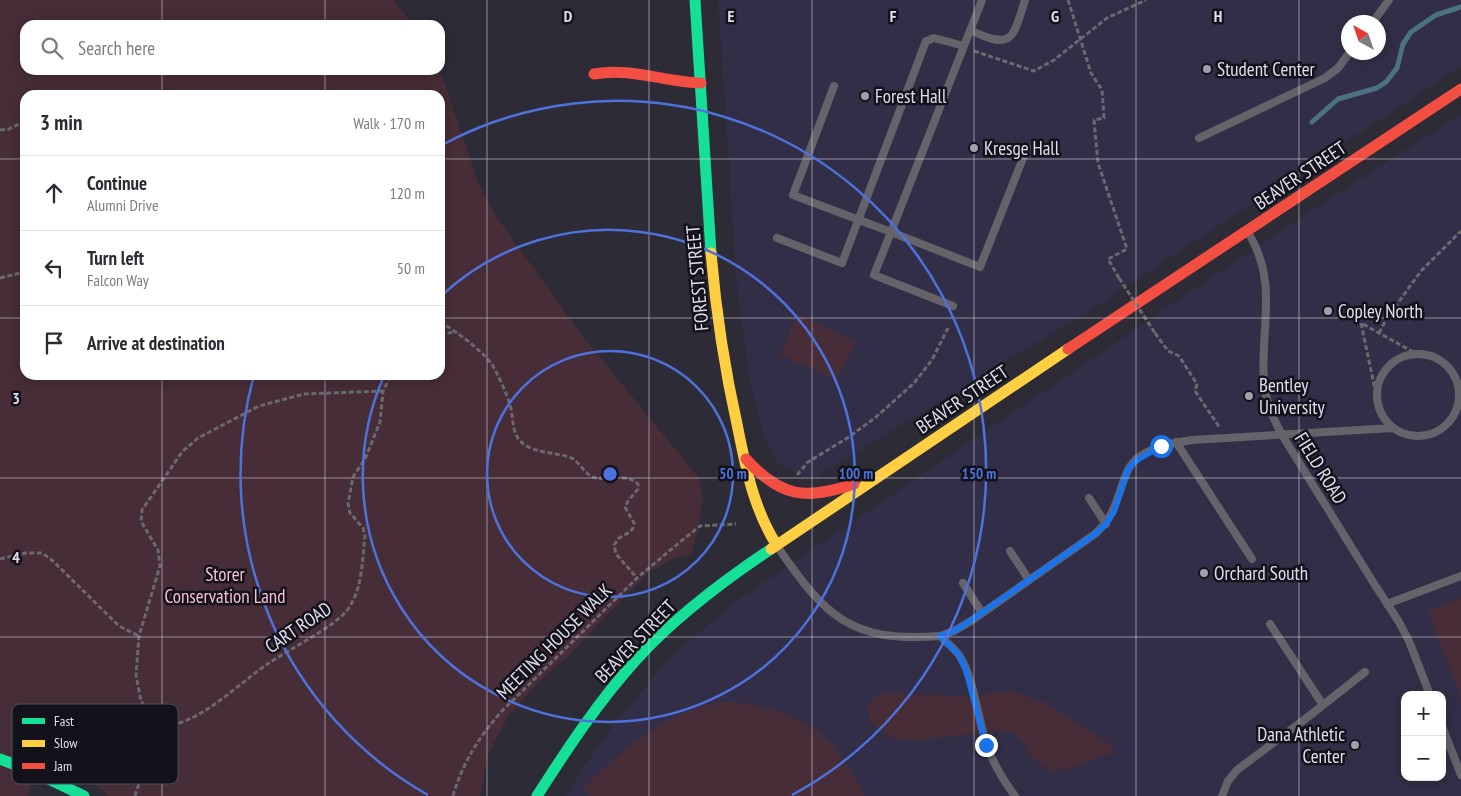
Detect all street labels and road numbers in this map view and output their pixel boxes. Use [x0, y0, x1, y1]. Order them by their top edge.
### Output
street label: BEAVER STREET [1249, 135, 1351, 215]
street label: FOREST STREET [680, 224, 714, 332]
street label: BEAVER STREET [911, 359, 1013, 439]
street label: FIELD ROAD [1290, 428, 1352, 508]
street label: MEETING HOUSE WALK [491, 578, 617, 704]
street label: BEAVER STREET [590, 594, 681, 687]
street label: CART ROAD [260, 596, 336, 658]

